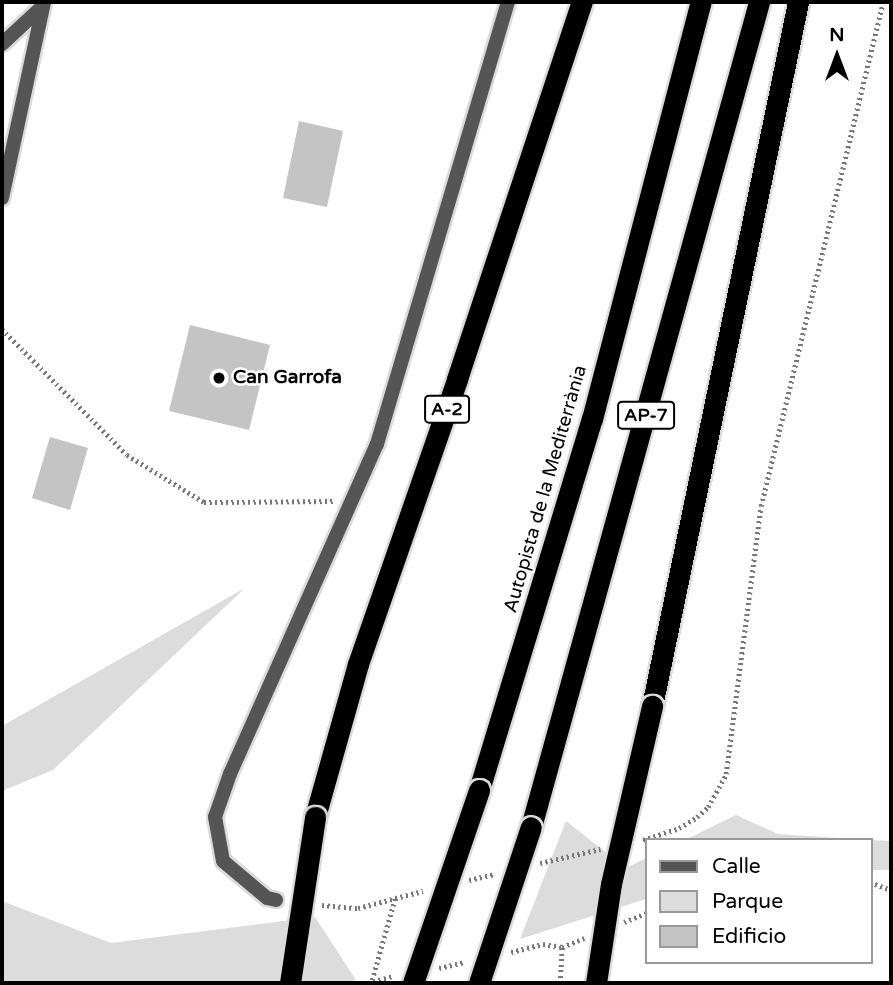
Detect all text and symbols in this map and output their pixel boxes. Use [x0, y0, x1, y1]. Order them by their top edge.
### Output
north arrow [802, 21, 872, 91]
text: N [829, 24, 845, 46]
street label: Autopista de la Mediterrània [500, 363, 592, 615]
place label: Can Garrofa [233, 367, 342, 389]
marker: Can Garrofa [211, 370, 227, 386]
road number: A-2 [422, 394, 472, 424]
road number: AP-7 [616, 400, 676, 430]
legend [644, 838, 872, 964]
text: Calle [712, 854, 761, 879]
text: Parque [712, 889, 783, 914]
text: Edificio [712, 924, 786, 949]

